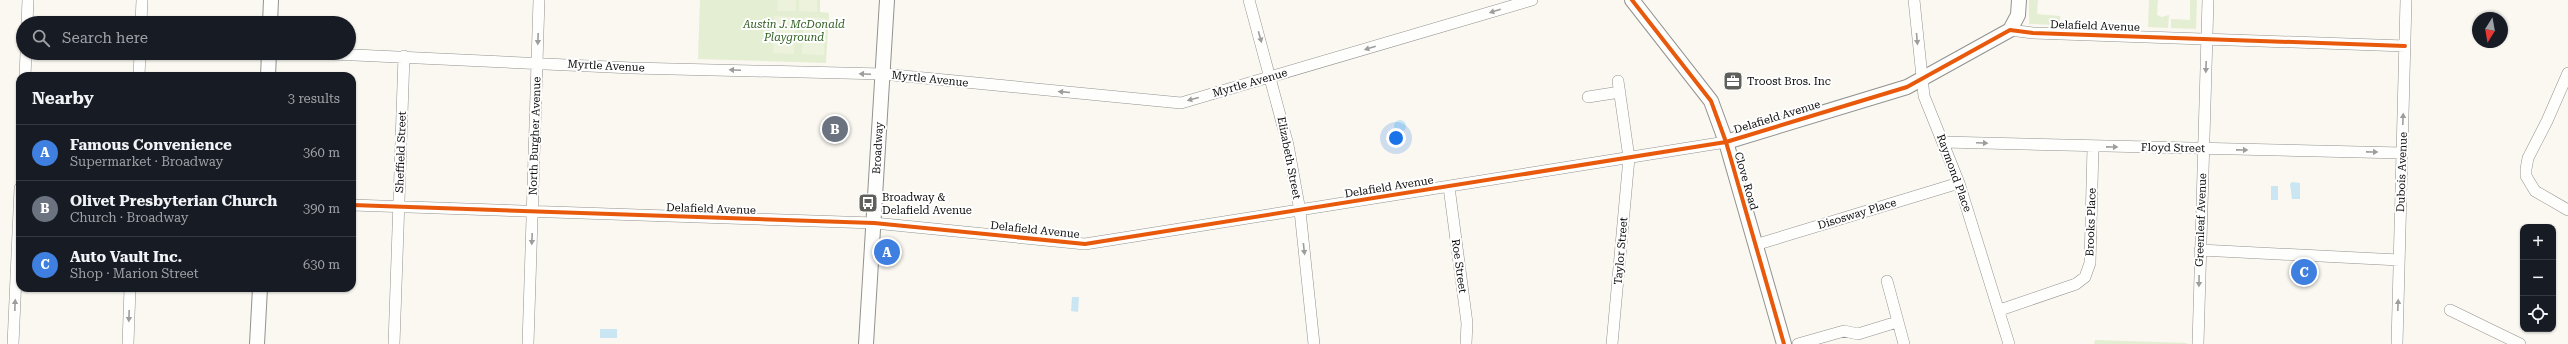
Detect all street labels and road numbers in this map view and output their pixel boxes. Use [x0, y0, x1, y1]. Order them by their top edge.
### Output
street label: Delafield Avenue [2050, 18, 2140, 34]
street label: Myrtle Avenue [567, 57, 645, 75]
street label: Myrtle Avenue [1211, 66, 1289, 100]
street label: Myrtle Avenue [891, 68, 969, 90]
street label: North Burgher Avenue [526, 76, 544, 196]
street label: Delafield Avenue [1732, 98, 1822, 136]
street label: Sheffield Street [393, 111, 409, 193]
street label: Elizabeth Street [1275, 116, 1303, 200]
street label: Broadway [870, 121, 886, 175]
street label: Raymond Place [1934, 132, 1974, 214]
street label: Dubois Avenue [2394, 132, 2410, 212]
street label: Floyd Street [2141, 141, 2205, 155]
street label: Clove Road [1732, 150, 1760, 212]
street label: Greenleaf Avenue [2193, 173, 2209, 267]
street label: Delafield Avenue [1344, 174, 1434, 200]
street label: Brooks Place [2083, 187, 2099, 257]
street label: Disosway Place [1816, 196, 1898, 232]
street label: Delafield Avenue [666, 201, 756, 217]
street label: Taylor Street [1612, 217, 1630, 285]
street label: Delafield Avenue [990, 219, 1080, 241]
street label: Roe Street [1449, 238, 1469, 294]

